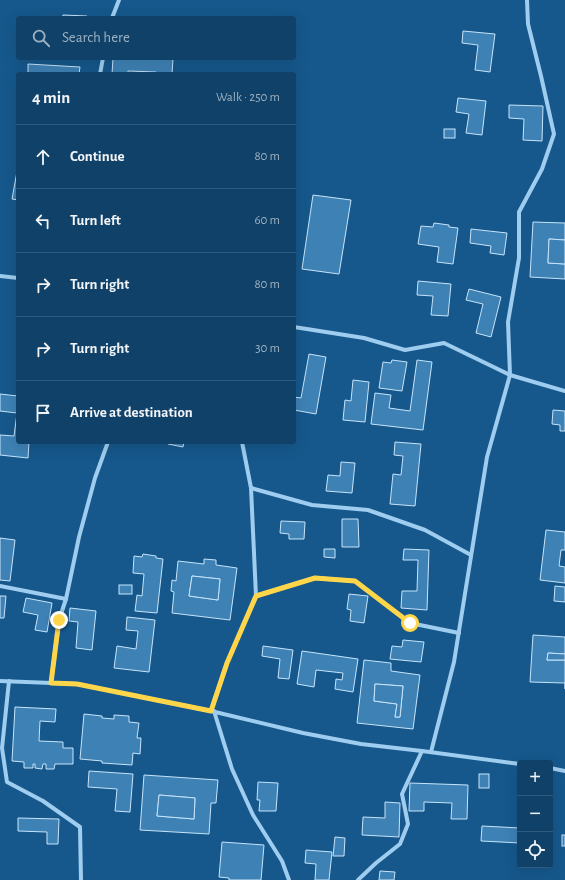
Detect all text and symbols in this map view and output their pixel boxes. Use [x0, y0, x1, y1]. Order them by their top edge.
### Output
search box [16, 16, 296, 60]
icon: search [30, 27, 52, 49]
text: Search here [62, 30, 130, 45]
text: 4 min [32, 89, 70, 106]
text: Walk · 250 m [216, 91, 280, 104]
icon: ahead [32, 146, 54, 168]
text: Continue [70, 149, 125, 164]
text: 80 m [254, 150, 280, 163]
icon: left [32, 210, 54, 232]
text: Turn left [70, 213, 121, 228]
text: 60 m [254, 214, 280, 227]
icon: right [32, 274, 54, 296]
text: Turn right [70, 277, 129, 292]
text: 80 m [254, 278, 280, 291]
icon: right [32, 338, 54, 360]
text: Turn right [70, 341, 129, 356]
text: 30 m [255, 342, 280, 355]
icon: arrive [32, 402, 54, 424]
text: Arrive at destination [70, 405, 193, 420]
route end [50, 611, 68, 629]
route start [401, 614, 419, 632]
map controls [517, 760, 553, 868]
button: + [517, 760, 553, 796]
button: − [517, 796, 553, 832]
button: locate [517, 832, 553, 868]

